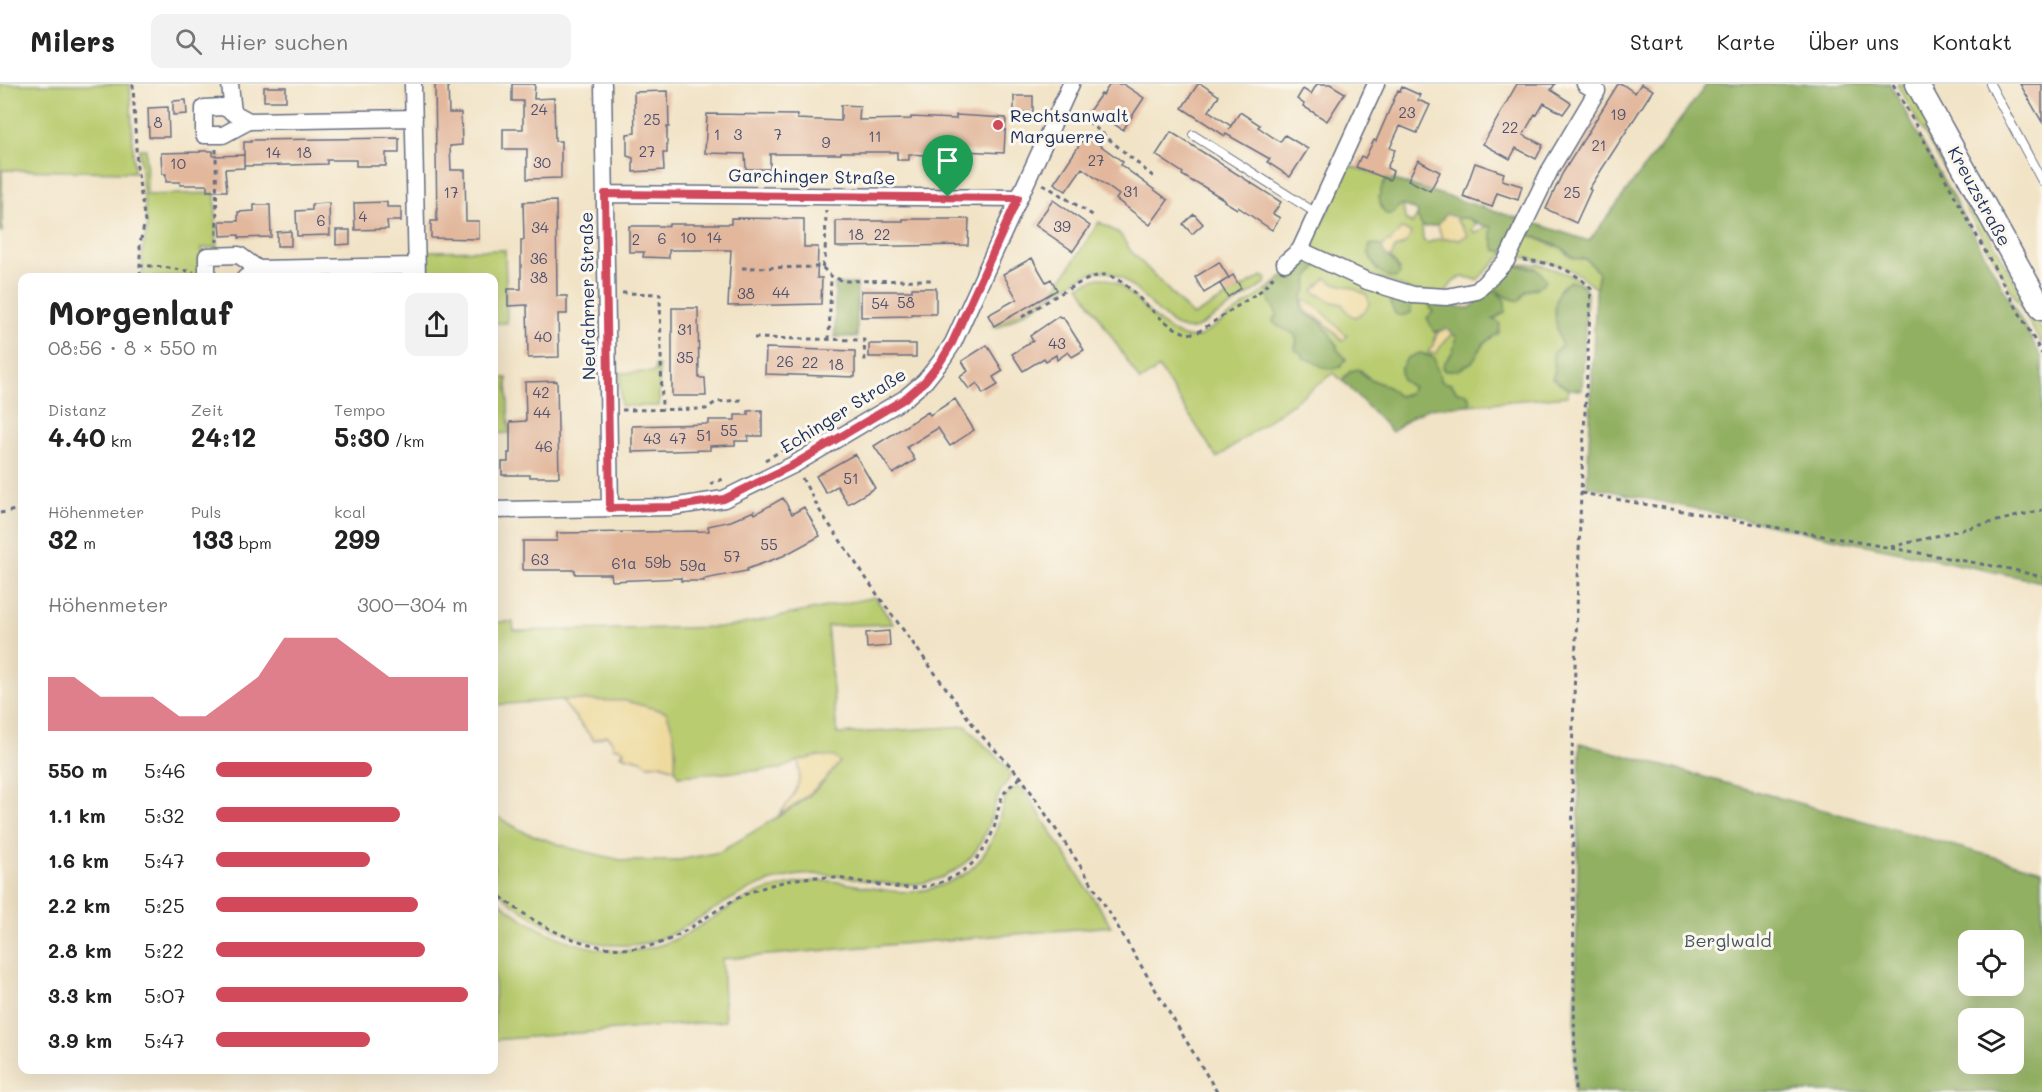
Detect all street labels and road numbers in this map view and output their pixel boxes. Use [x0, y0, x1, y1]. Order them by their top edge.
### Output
street label: Kreuzstraße [1943, 142, 2017, 250]
street label: Garchinger Straße [728, 163, 896, 189]
street label: Neufahrner Straße [574, 212, 600, 380]
street label: Echinger Straße [776, 362, 910, 458]

